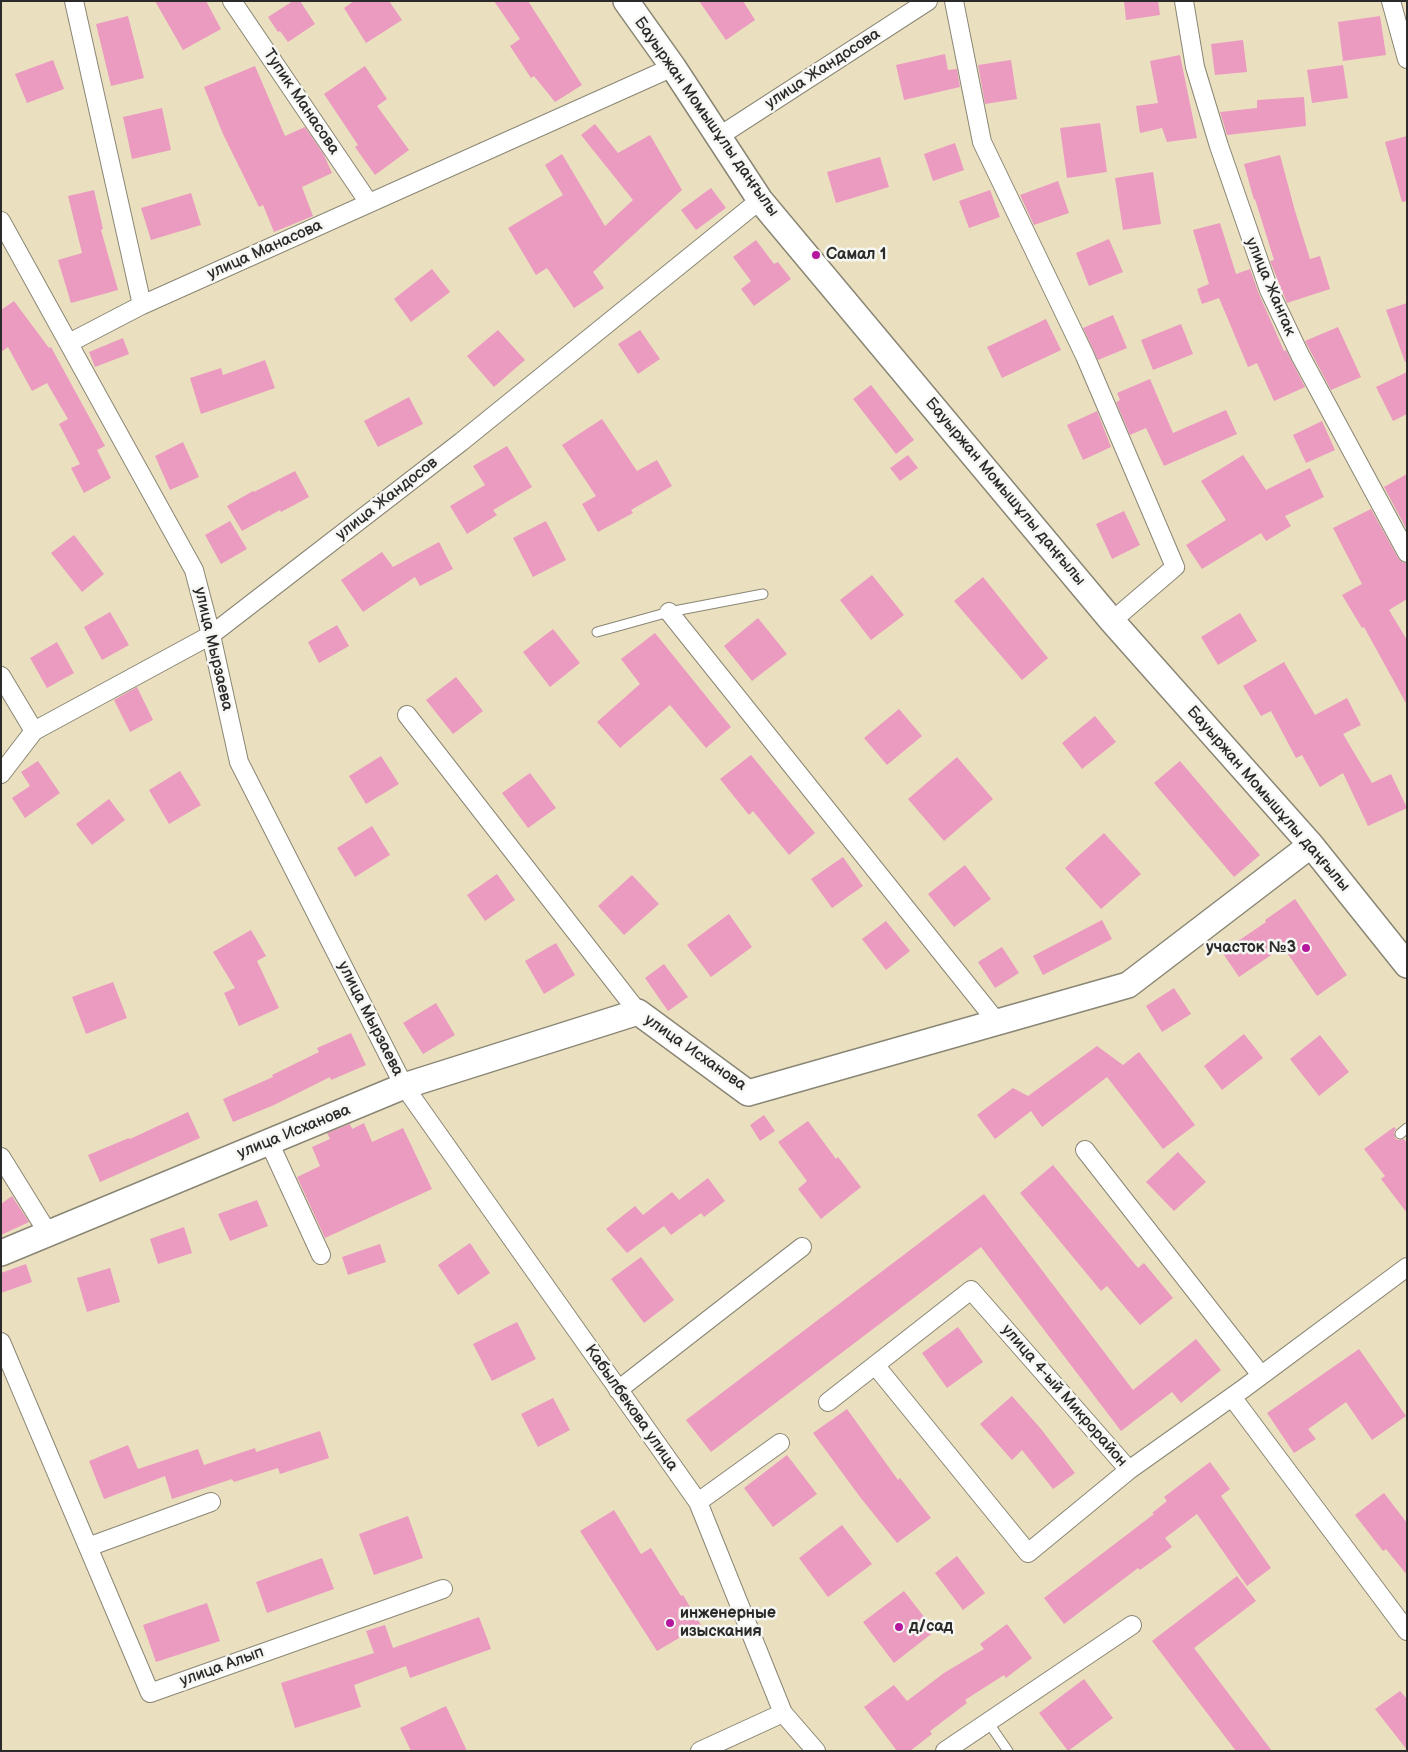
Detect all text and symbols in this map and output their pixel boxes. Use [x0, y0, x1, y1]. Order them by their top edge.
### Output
street label: Бауыржан Момышұлы даңғылы [630, 14, 782, 220]
street label: улица Жандосова [762, 25, 884, 113]
street label: Тупик Манасова [259, 46, 343, 158]
street label: улица Манасова [204, 216, 326, 284]
street label: улица Жангак [1241, 235, 1299, 339]
place label: Самал 1 [826, 245, 886, 265]
marker: Самал 1 [810, 249, 822, 261]
street label: Бауыржан Момышұлы даңғылы [921, 394, 1089, 590]
street label: улица Жандосов [332, 453, 442, 545]
street label: улица Мырзаева [189, 585, 237, 713]
street label: Бауыржан Момышұлы даңғылы [1182, 703, 1354, 895]
place label: участок №3 [1206, 938, 1296, 958]
marker: участок №3 [1300, 942, 1312, 954]
street label: улица Мырзаева [333, 958, 407, 1080]
street label: улица Исханова [640, 1011, 750, 1095]
street label: улица Исханова [235, 1101, 353, 1163]
street label: улица 4-ый Микрорайон [997, 1321, 1131, 1471]
street label: Кабылбекова улица [580, 1341, 682, 1475]
place label: инженерные изыскания [680, 1604, 776, 1642]
marker: инженерные изыскания [664, 1617, 676, 1629]
place label: д/сад [909, 1617, 953, 1637]
marker: д/сад [893, 1621, 905, 1633]
street label: улица Алып [177, 1643, 267, 1691]

